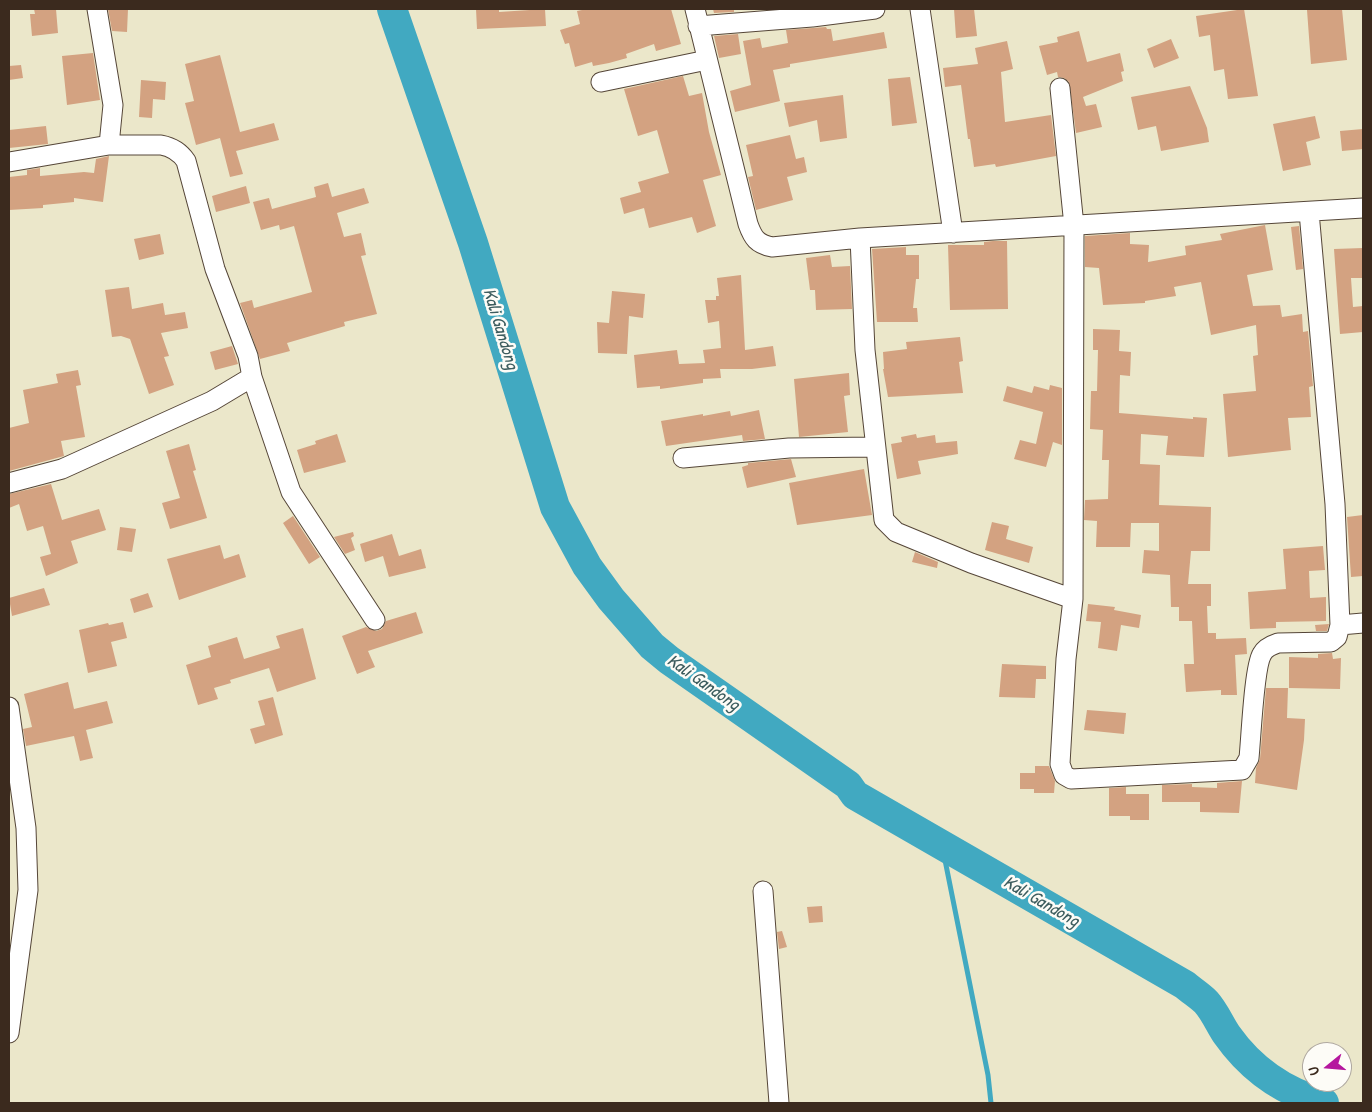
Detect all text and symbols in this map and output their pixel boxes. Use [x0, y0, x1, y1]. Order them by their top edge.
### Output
water label: Kali Gandong [477, 286, 523, 372]
water label: Kali Gandong [663, 650, 743, 716]
water label: Kali Gandong [999, 872, 1083, 932]
north arrow [1302, 1042, 1352, 1092]
text: U [1303, 1065, 1323, 1078]

